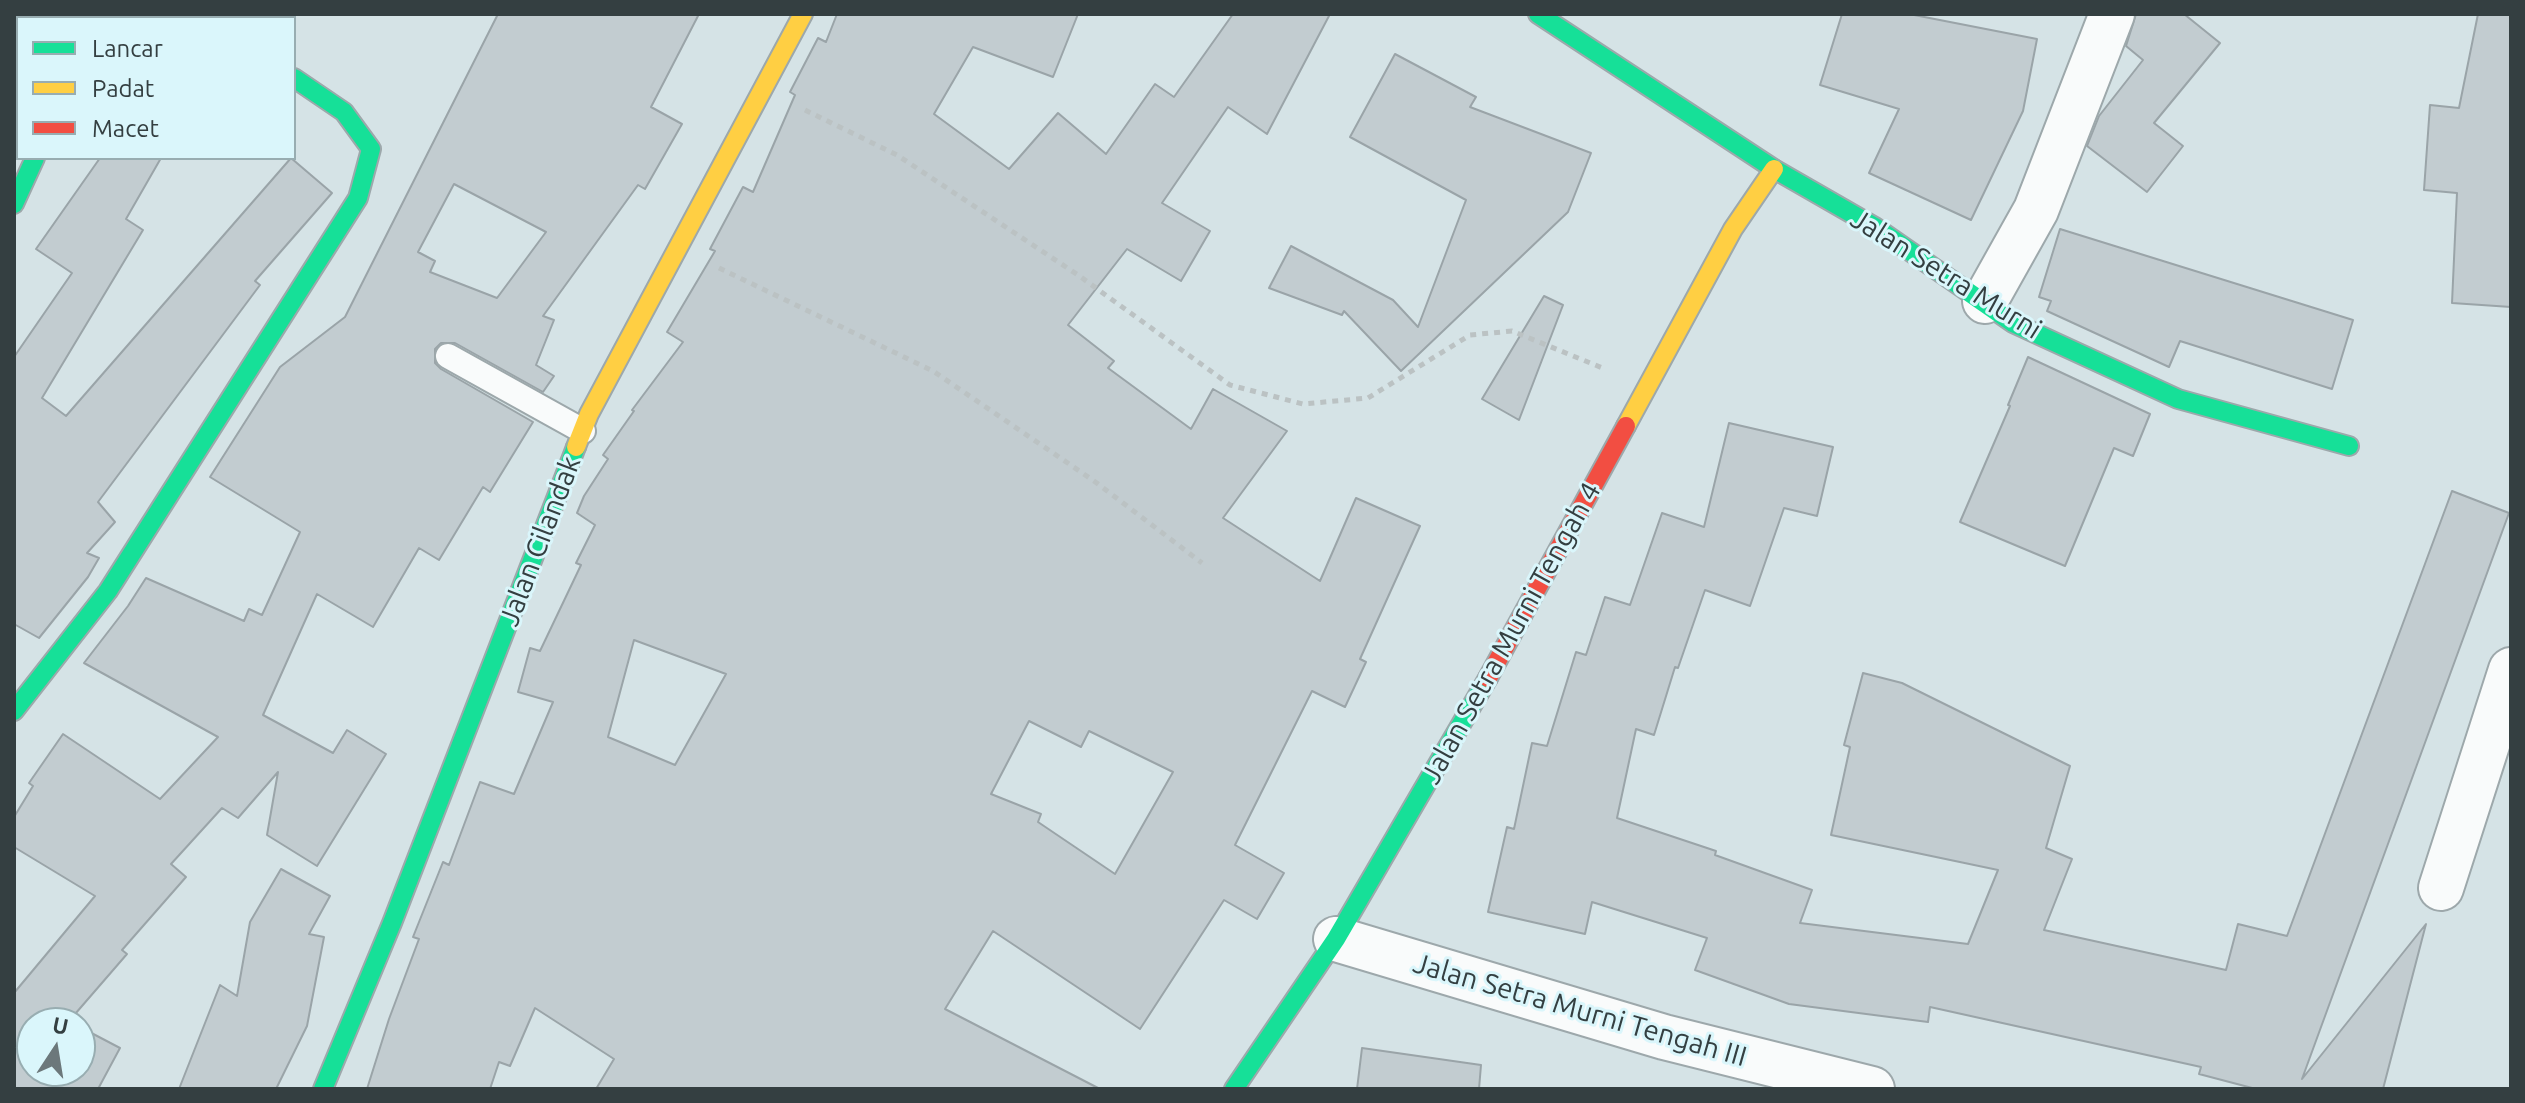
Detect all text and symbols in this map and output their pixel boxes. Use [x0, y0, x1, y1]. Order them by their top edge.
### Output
legend [16, 16, 296, 160]
text: Lancar [92, 35, 163, 62]
text: Padat [92, 75, 154, 102]
text: Macet [92, 115, 159, 142]
street label: Jalan Setra Murni [1844, 202, 2048, 346]
street label: Jalan Cilandak [492, 451, 588, 631]
street label: Jalan Setra Murni Tengah 4 [1414, 476, 1608, 790]
street label: Jalan Setra Murni Tengah III [1410, 946, 1750, 1074]
north arrow [16, 1007, 96, 1087]
text: U [51, 1011, 71, 1039]

